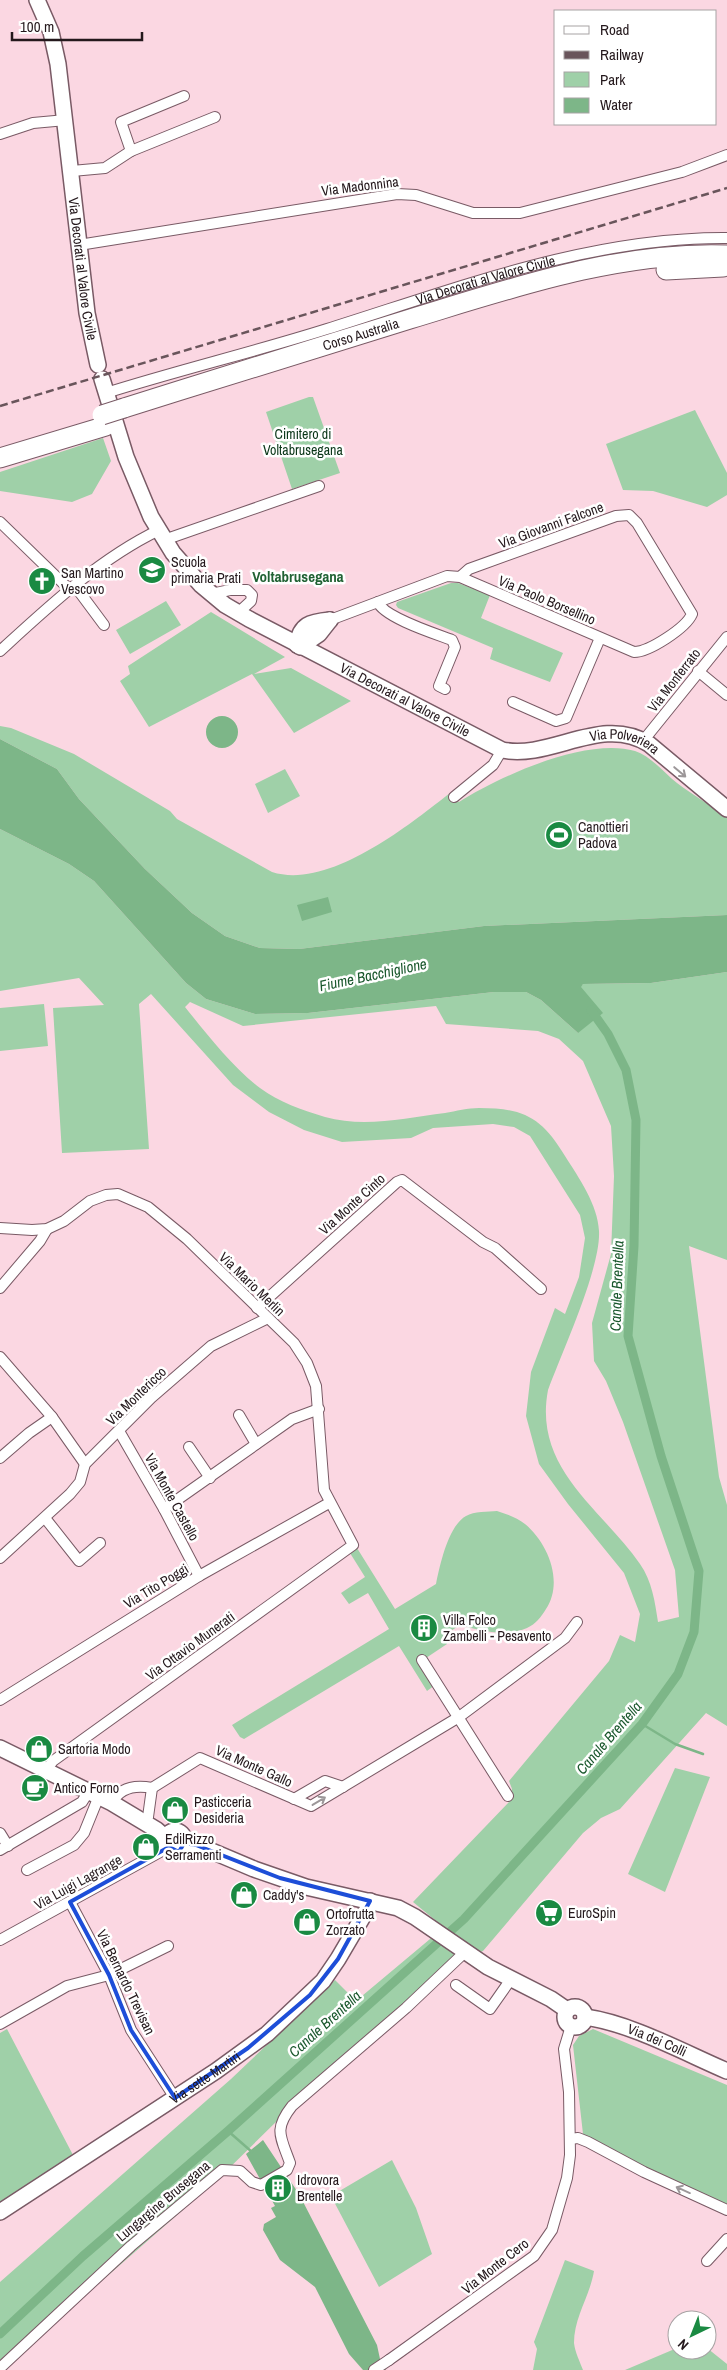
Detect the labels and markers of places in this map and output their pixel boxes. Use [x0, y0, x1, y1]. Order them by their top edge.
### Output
place label: Scuola primaria Prati [171, 553, 241, 587]
school or university icon: Scuola primaria Prati [137, 555, 167, 585]
place label: San Martino Vescovo [61, 564, 124, 598]
church icon: San Martino Vescovo [27, 566, 57, 596]
place label: Canottieri Padova [578, 818, 628, 852]
sports icon: Canottieri Padova [544, 820, 574, 850]
place label: Villa Folco Zambelli - Pesavento [443, 1611, 551, 1645]
building icon: Villa Folco Zambelli - Pesavento [409, 1613, 439, 1643]
shop icon: Sartoria Modo [24, 1734, 54, 1764]
place label: Sartoria Modo [58, 1740, 131, 1758]
cafe icon: Antico Forno [20, 1773, 50, 1803]
place label: Antico Forno [53, 1779, 119, 1797]
place label: Pasticceria Desideria [194, 1793, 252, 1827]
shop icon: Pasticceria Desideria [160, 1795, 190, 1825]
place label: EdilRizzo Serramenti [165, 1830, 222, 1864]
shop icon: EdilRizzo Serramenti [131, 1832, 161, 1862]
shop icon: Caddy's [229, 1880, 259, 1910]
place label: Caddy's [263, 1886, 304, 1904]
supermarket icon: EuroSpin [534, 1898, 564, 1928]
place label: EuroSpin [568, 1904, 616, 1922]
place label: Ortofrutta Zorzato [326, 1905, 375, 1939]
shop icon: Ortofrutta Zorzato [292, 1907, 322, 1937]
place label: Idrovora Brentelle [297, 2171, 342, 2205]
building icon: Idrovora Brentelle [263, 2173, 293, 2203]

